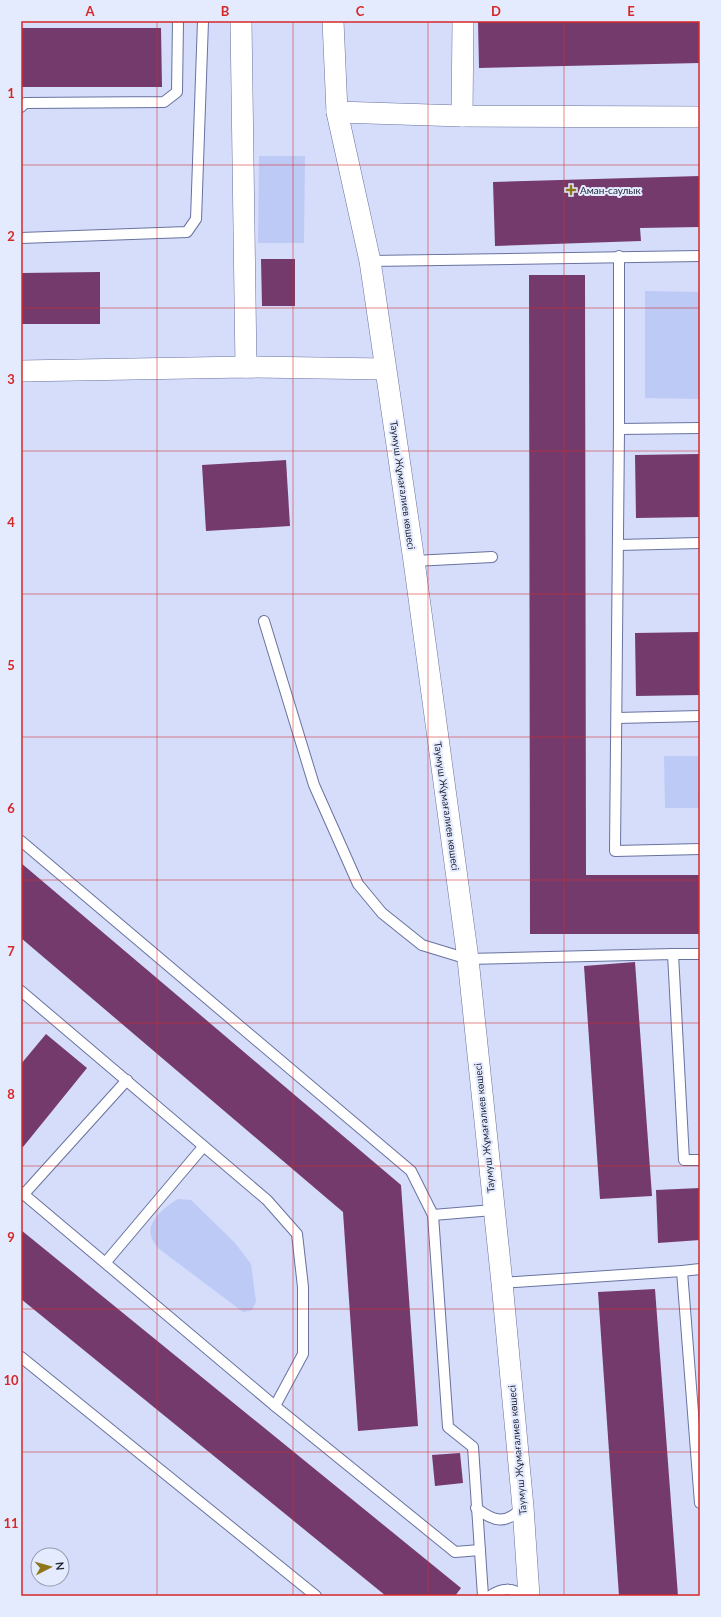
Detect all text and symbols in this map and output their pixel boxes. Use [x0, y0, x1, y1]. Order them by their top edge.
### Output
text: A [84, 3, 95, 19]
text: B [221, 3, 230, 19]
text: C [356, 3, 365, 19]
text: D [491, 3, 501, 19]
text: E [627, 3, 635, 19]
text: 1 [7, 85, 15, 101]
marker: Аман-саулык [565, 184, 577, 196]
place label: Аман-саулык [580, 184, 641, 196]
text: 2 [7, 228, 15, 244]
text: 3 [7, 371, 15, 387]
street label: Таумуш Жұмағалиев көшесі [388, 420, 418, 550]
text: 4 [7, 514, 15, 530]
text: 5 [7, 657, 15, 673]
street label: Таумуш Жұмағалиев көшесі [432, 741, 462, 871]
text: 6 [7, 800, 15, 816]
text: 7 [7, 943, 15, 959]
street label: Таумуш Жұмағалиев көшесі [471, 1063, 497, 1193]
text: 8 [7, 1086, 15, 1102]
text: 9 [7, 1229, 15, 1245]
text: 10 [3, 1372, 19, 1388]
street label: Таумуш Жұмағалиев көшесі [505, 1385, 529, 1515]
text: 11 [3, 1515, 19, 1531]
north arrow [30, 1547, 70, 1587]
text: N [54, 1561, 67, 1571]

